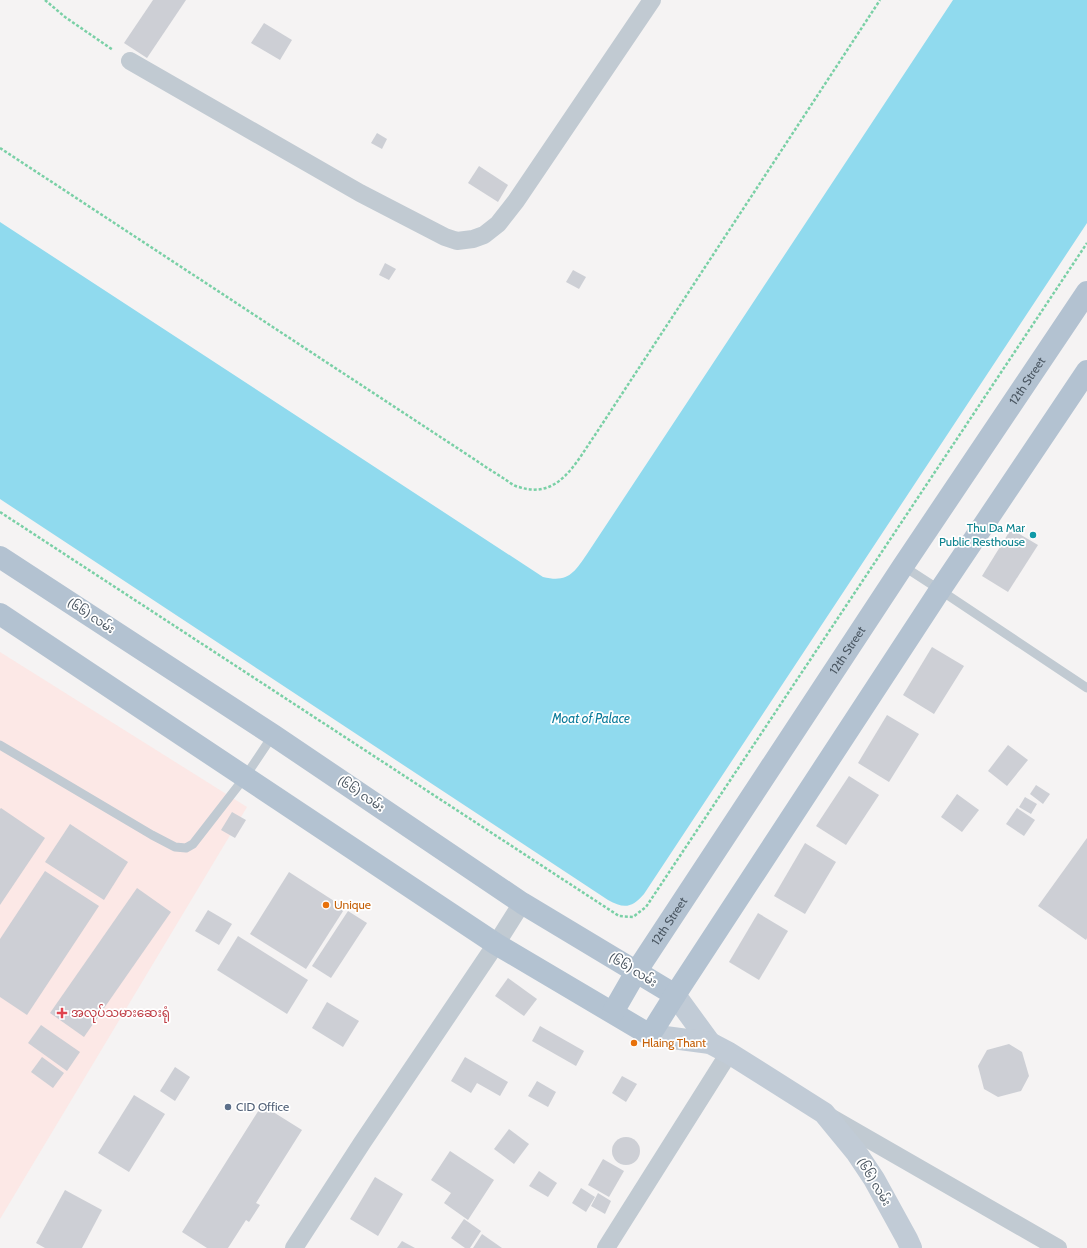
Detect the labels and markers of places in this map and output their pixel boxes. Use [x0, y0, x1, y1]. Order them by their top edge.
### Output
place label: Thu Da Mar Public Resthouse [939, 520, 1025, 549]
marker: Thu Da Mar Public Resthouse [1028, 530, 1038, 540]
place label: Unique [334, 897, 371, 912]
marker: Unique [321, 900, 331, 910]
place label: အလုပ်သမားဆေးရုံ [71, 1004, 170, 1023]
marker: အလုပ်သမားဆေးရုံ [56, 1007, 68, 1019]
place label: Hlaing Thant [642, 1035, 706, 1050]
marker: Hlaing Thant [629, 1038, 639, 1048]
place label: CID Office [236, 1099, 289, 1114]
marker: CID Office [223, 1102, 233, 1112]

